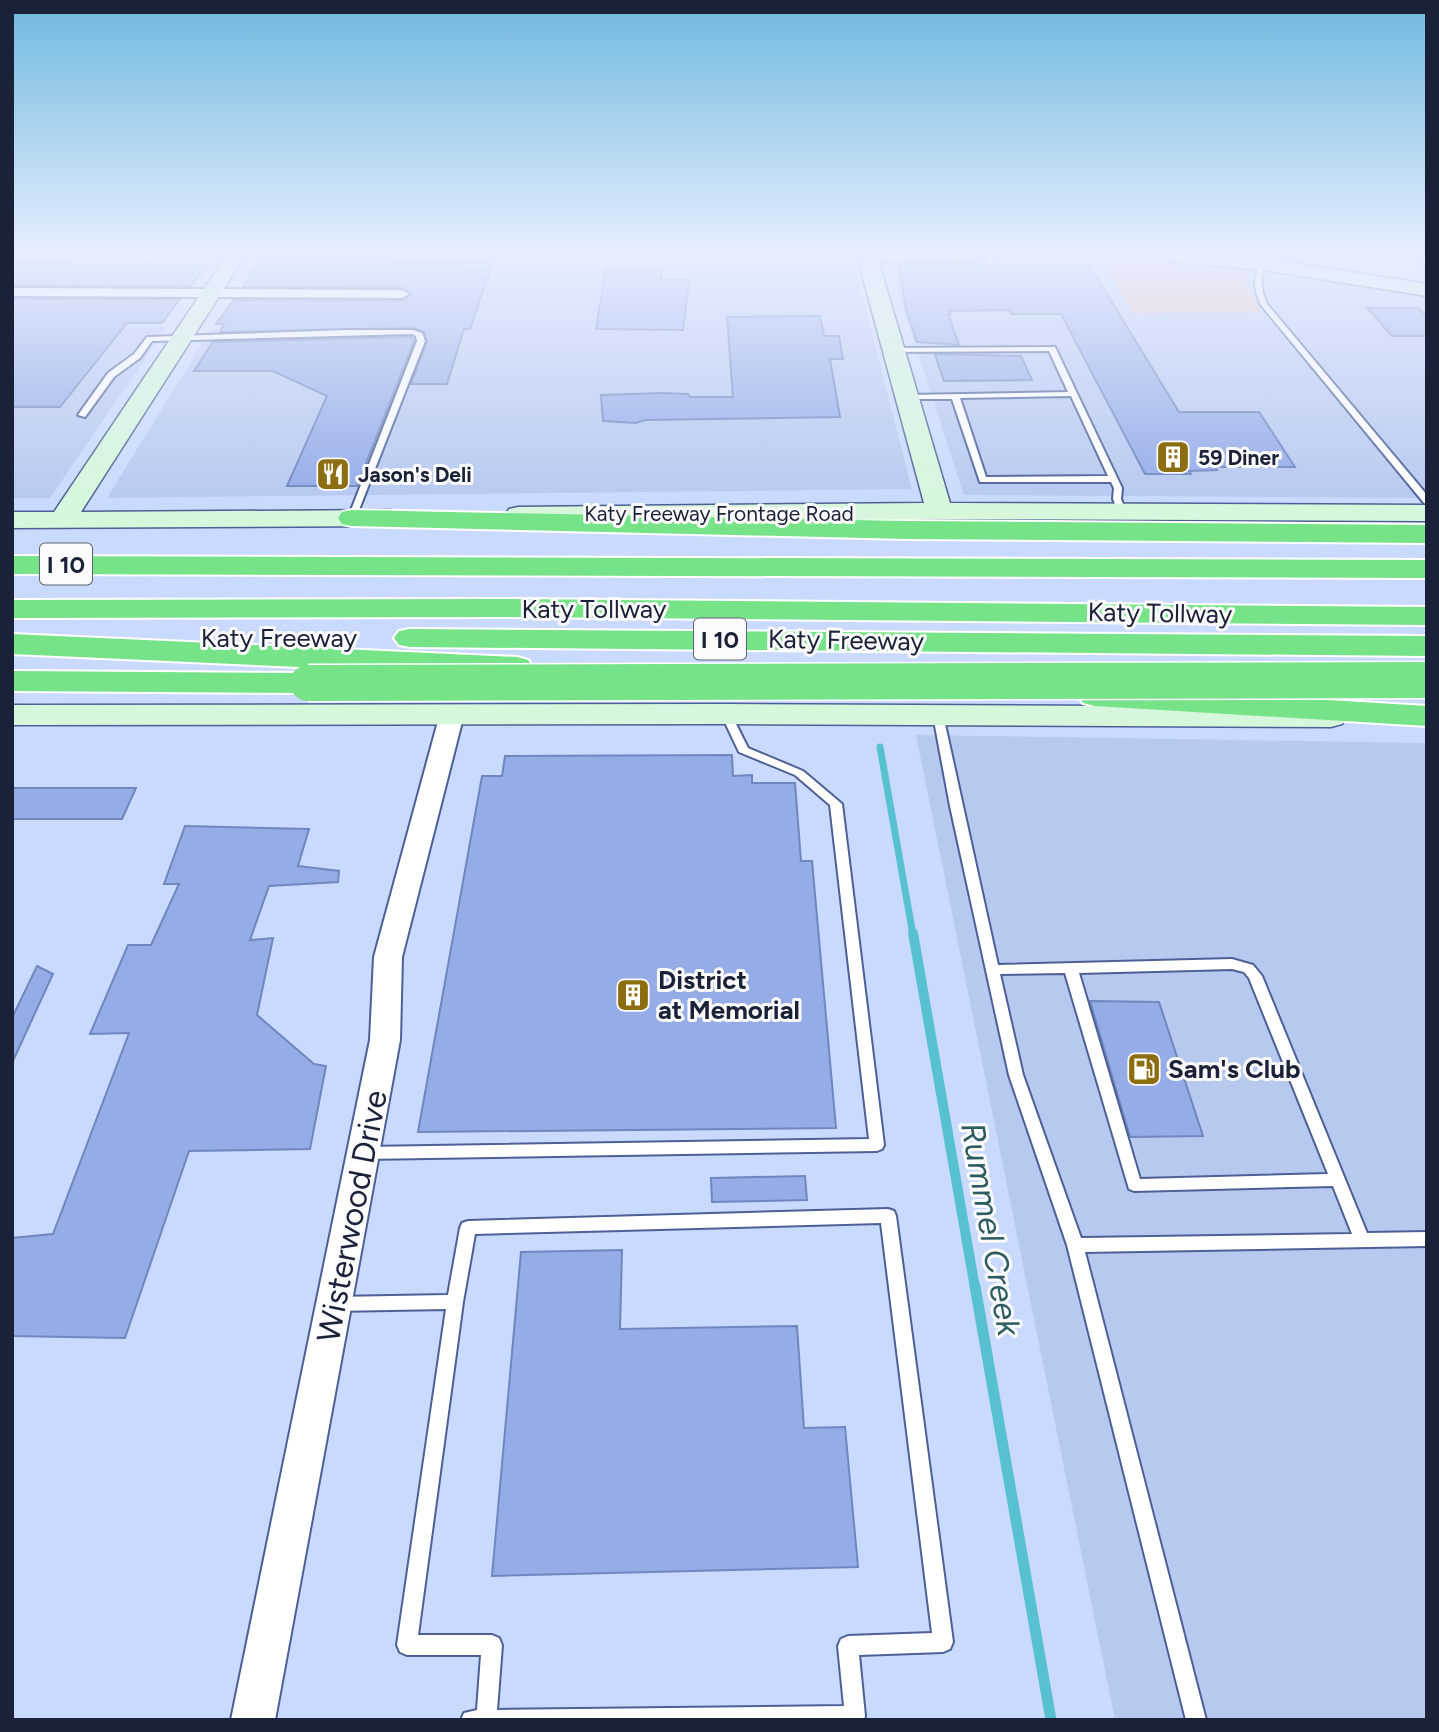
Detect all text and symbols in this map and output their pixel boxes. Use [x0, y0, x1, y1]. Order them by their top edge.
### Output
building icon: 59 Diner [1154, 438, 1192, 476]
place label: 59 Diner [1198, 445, 1279, 470]
restaurant icon: Jason's Deli [314, 455, 352, 493]
place label: Jason's Deli [358, 462, 472, 487]
street label: Katy Freeway Frontage Road [584, 501, 854, 526]
road number: I 10 [40, 544, 92, 584]
street label: Katy Tollway [522, 593, 667, 625]
street label: Katy Tollway [1087, 596, 1233, 630]
road number: I 10 [694, 618, 746, 660]
street label: Katy Freeway [201, 622, 357, 654]
street label: Katy Freeway [768, 623, 925, 657]
place label: District at Memorial [658, 964, 800, 1026]
building icon: District at Memorial [614, 976, 652, 1014]
fuel station icon: Sam's Club [1125, 1050, 1163, 1088]
place label: Sam's Club [1168, 1053, 1301, 1085]
street label: Wisterwood Drive [309, 1087, 395, 1345]
water label: Rummel Creek [953, 1119, 1029, 1340]

